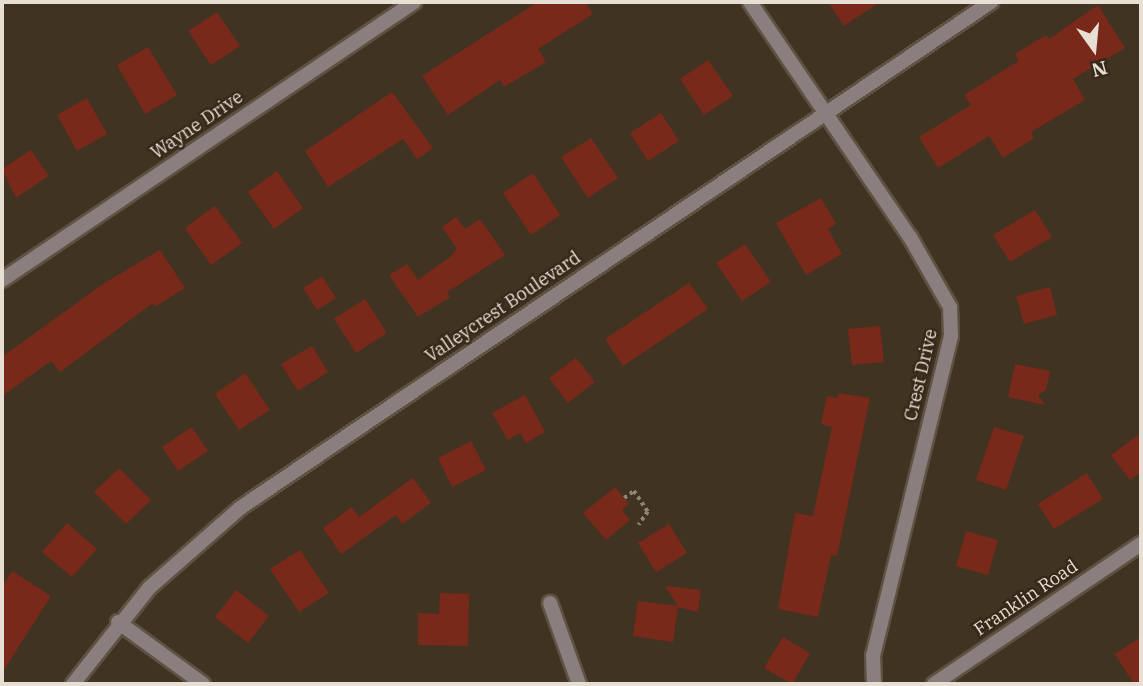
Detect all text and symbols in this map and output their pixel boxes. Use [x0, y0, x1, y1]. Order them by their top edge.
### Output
north arrow [1059, 14, 1129, 84]
text: N [1089, 56, 1110, 83]
street label: Wayne Drive [147, 86, 247, 164]
street label: Valleycrest Boulevard [421, 247, 585, 367]
street label: Crest Drive [900, 327, 942, 423]
street label: Franklin Road [970, 555, 1082, 641]

